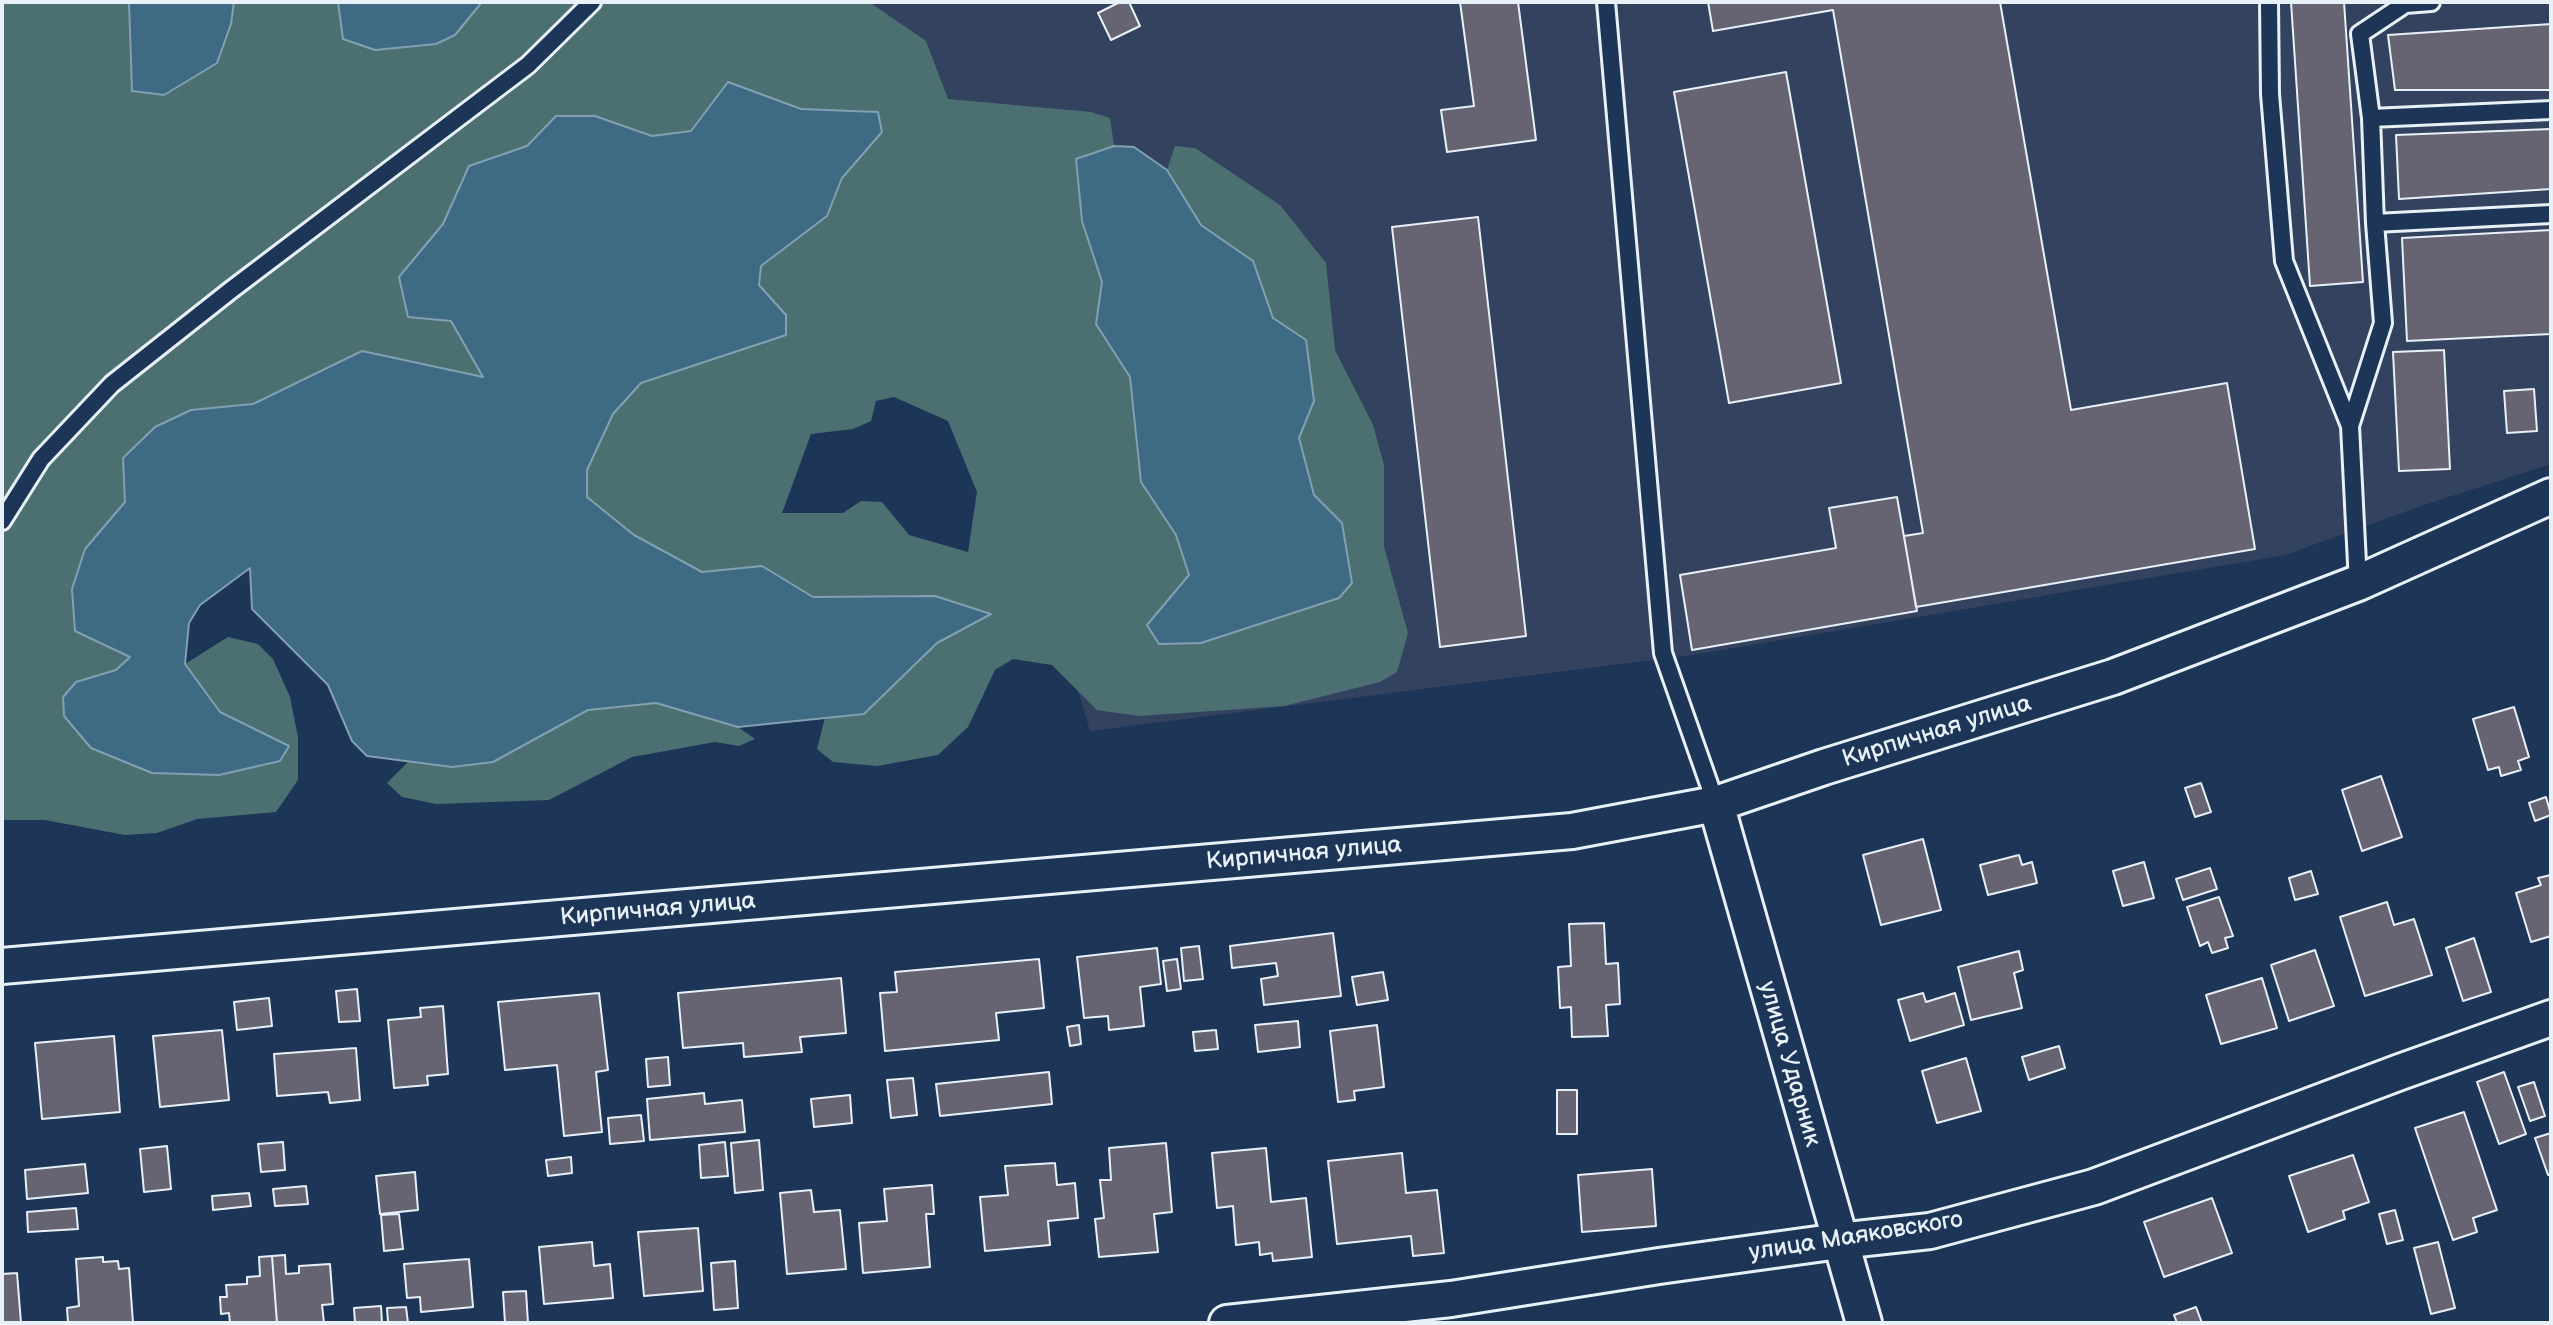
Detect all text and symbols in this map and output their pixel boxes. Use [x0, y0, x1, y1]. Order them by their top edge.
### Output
street label: Кирпичная улица [1839, 690, 2035, 774]
street label: Кирпичная улица [1205, 831, 1403, 877]
street label: Кирпичная улица [559, 887, 757, 933]
street label: улица Ударник [1752, 978, 1826, 1150]
street label: улица Маяковского [1747, 1206, 1965, 1268]

